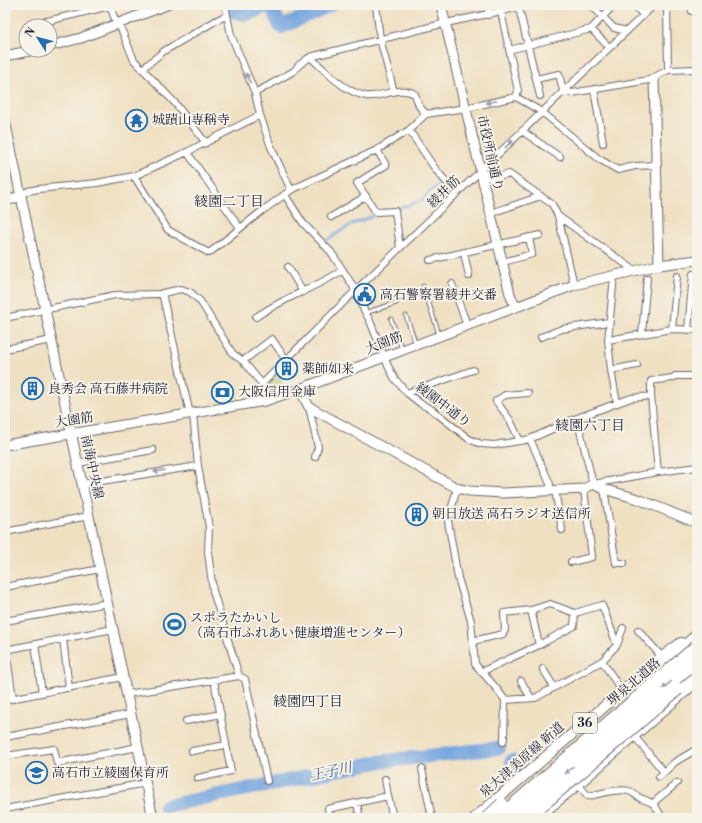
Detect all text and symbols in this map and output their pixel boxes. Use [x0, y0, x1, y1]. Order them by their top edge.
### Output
north arrow [18, 18, 58, 58]
text: N [22, 25, 39, 40]
one-way arrow [245, 73, 251, 84]
one-way arrow [485, 100, 497, 106]
temple icon: 城蹟山専稱寺 [124, 107, 150, 133]
place label: 城蹟山専稱寺 [152, 112, 230, 128]
street label: 市役所前通り [473, 113, 507, 193]
one-way arrow [504, 139, 514, 149]
street label: 綾井筋 [424, 173, 464, 211]
district label: 綾園二丁目 [194, 193, 264, 211]
public building icon: 高石警察署綾井交番 [352, 282, 378, 308]
place label: 高石警察署綾井交番 [380, 287, 497, 303]
street label: 大園筋 [363, 329, 405, 357]
building icon: 薬師如来 [273, 356, 299, 382]
place label: 薬師如来 [302, 361, 354, 377]
building icon: 良秀会 高石藤井病院 [19, 376, 45, 402]
bank icon: 大阪信用金庫 [210, 379, 236, 405]
street label: 綾園中通り [412, 379, 474, 431]
place label: 良秀会 高石藤井病院 [48, 381, 168, 397]
place label: 大阪信用金庫 [238, 384, 316, 400]
street label: 大園筋 [53, 409, 95, 431]
district label: 綾園六丁目 [555, 417, 625, 435]
street label: 南海中央線 [77, 434, 107, 500]
one-way arrow [153, 468, 165, 474]
building icon: 朝日放送 高石ラジオ送信所 [403, 501, 429, 527]
place label: 朝日放送 高石ラジオ送信所 [432, 506, 591, 522]
place label: スポラたかいし （高石市ふれあい健康増進センター） [190, 610, 410, 641]
sports icon: スポラたかいし （高石市ふれあい健康増進センター） [162, 612, 188, 638]
street label: 堺泉北道路 [604, 655, 664, 709]
one-way arrow [662, 681, 673, 690]
district label: 綾園四丁目 [273, 693, 343, 711]
road number: 36 [573, 713, 597, 733]
street label: 泉大津美原線 新道 [476, 719, 568, 801]
water label: 王子川 [309, 758, 355, 785]
school or university icon: 高石市立綾園保育所 [23, 760, 49, 786]
place label: 高石市立綾園保育所 [52, 765, 169, 781]
one-way arrow [564, 766, 574, 775]

